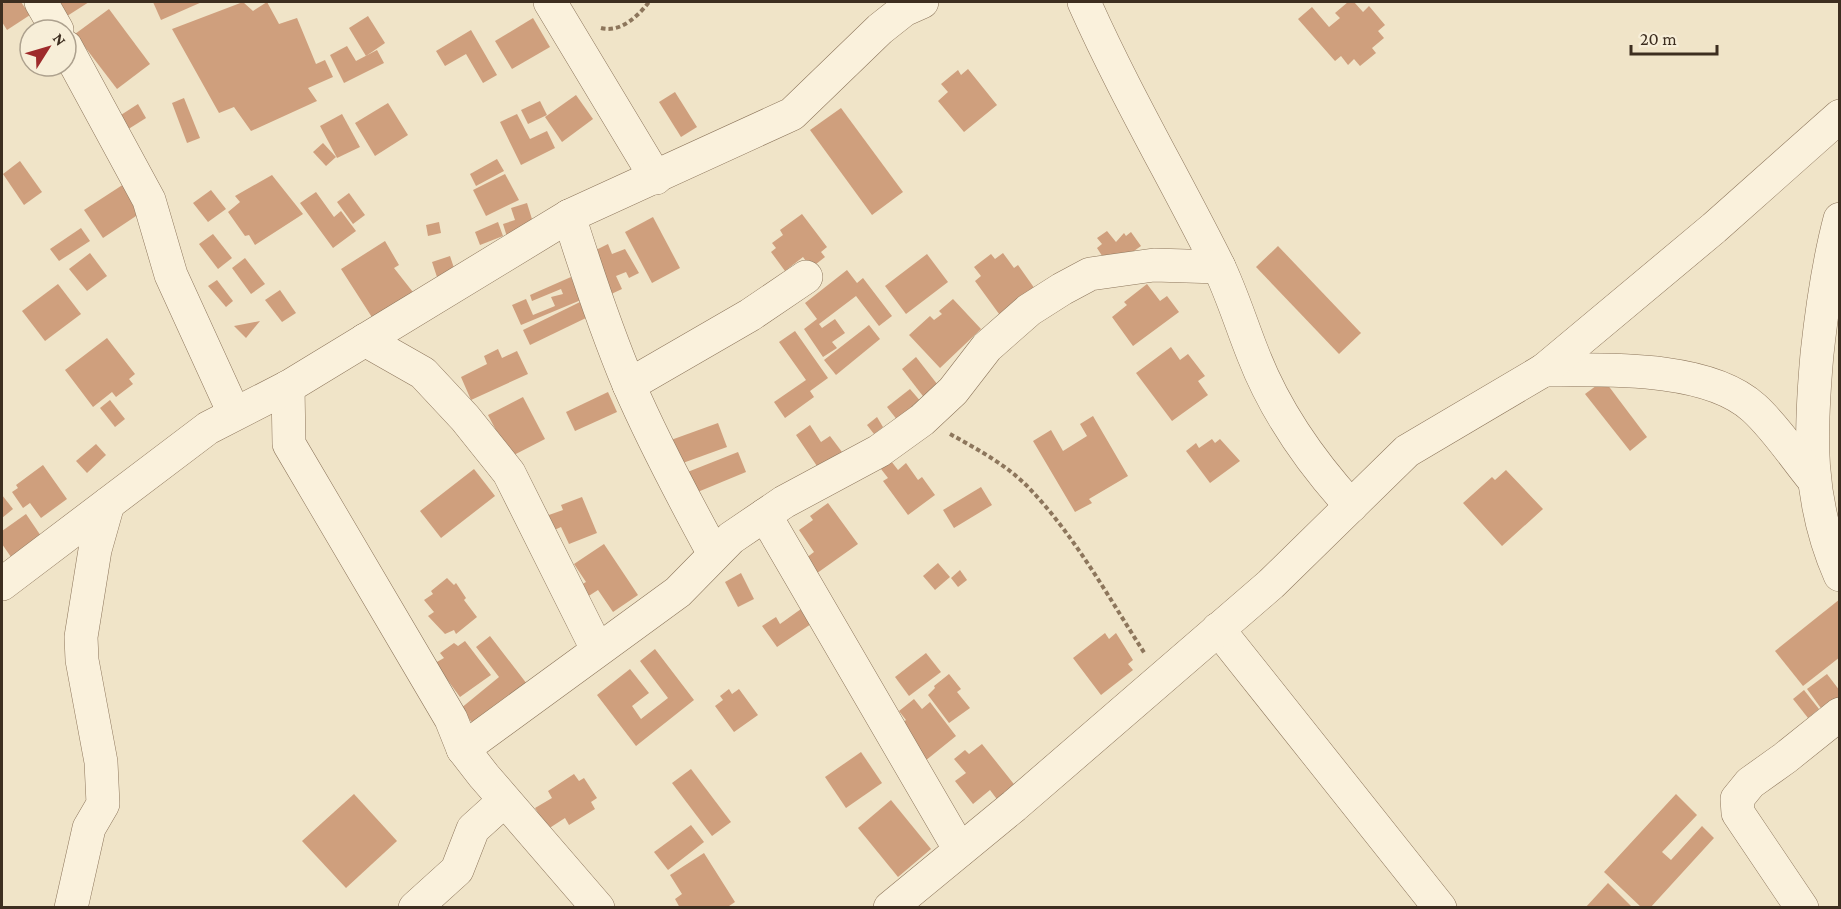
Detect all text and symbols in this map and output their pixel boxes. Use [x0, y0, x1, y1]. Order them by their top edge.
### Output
north arrow [18, 18, 78, 78]
scale bar [1631, 18, 1716, 56]
text: 20 m [1640, 29, 1677, 49]
text: N [50, 30, 70, 49]

